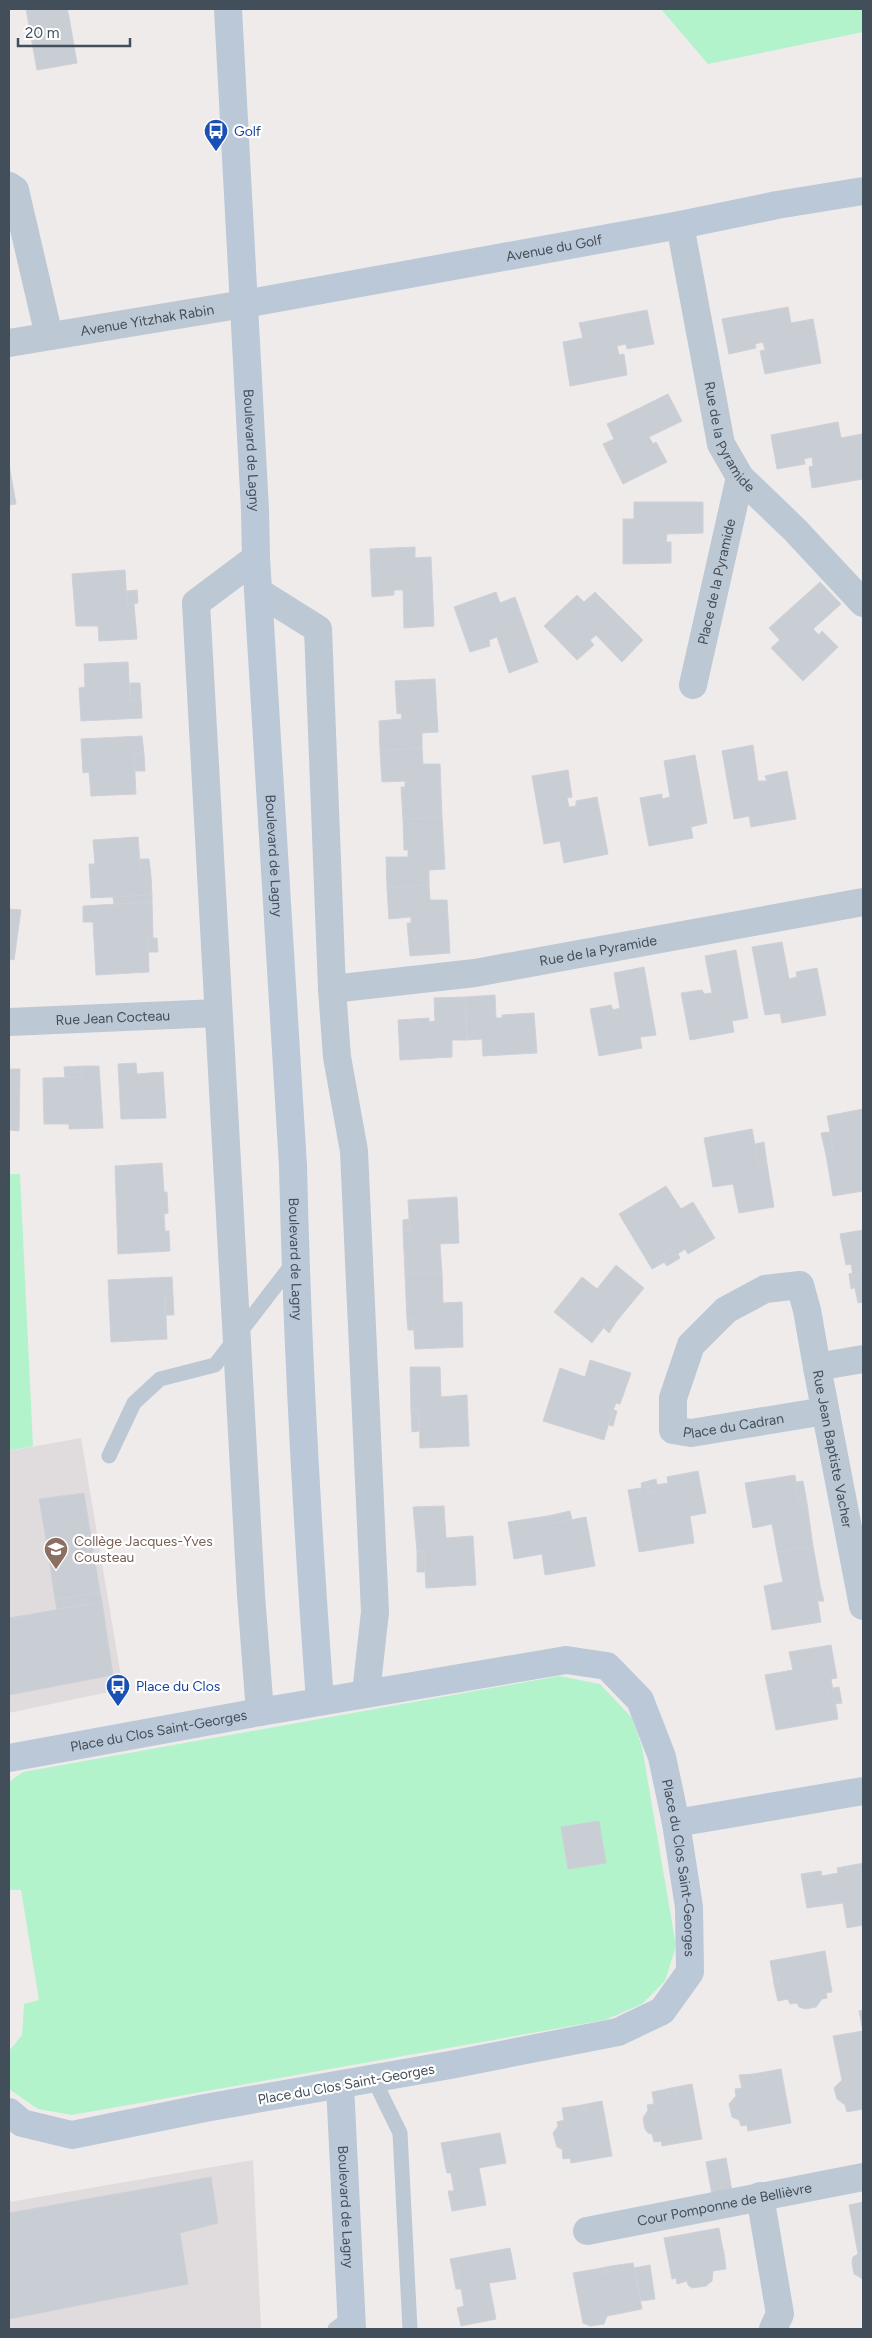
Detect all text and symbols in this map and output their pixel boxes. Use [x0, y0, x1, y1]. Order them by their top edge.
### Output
scale bar [18, 15, 130, 47]
text: 20 m [25, 24, 59, 42]
bus stop icon: Golf [203, 118, 229, 152]
place label: Golf [234, 123, 262, 140]
street label: Avenue du Golf [505, 231, 604, 265]
street label: Avenue Yitzhak Rabin [79, 301, 215, 340]
street label: Rue de la Pyramide [700, 380, 759, 496]
street label: Boulevard de Lagny [239, 389, 263, 513]
street label: Place de la Pyramide [694, 517, 739, 646]
street label: Boulevard de Lagny [261, 794, 286, 918]
street label: Rue de la Pyramide [538, 932, 659, 970]
street label: Rue Jean Cocteau [55, 1007, 171, 1029]
street label: Boulevard de Lagny [285, 1198, 306, 1321]
street label: Rue Jean Baptiste Vacher [809, 1368, 856, 1530]
street label: Place du Cadran [682, 1410, 785, 1442]
place label: Collège Jacques-Yves Cousteau [74, 1533, 213, 1566]
school or university icon: Collège Jacques-Yves Cousteau [43, 1536, 69, 1570]
bus stop icon: Place du Clos [105, 1673, 131, 1707]
place label: Place du Clos [136, 1678, 220, 1695]
street label: Place du Clos Saint-Georges [69, 1707, 248, 1756]
street label: Place du Clos Saint-Georges [658, 1778, 698, 1957]
street label: Place du Clos Saint-Georges [256, 2061, 436, 2108]
street label: Boulevard de Lagny [334, 2145, 357, 2269]
street label: Cour Pomponne de Bellièvre [636, 2179, 814, 2230]

